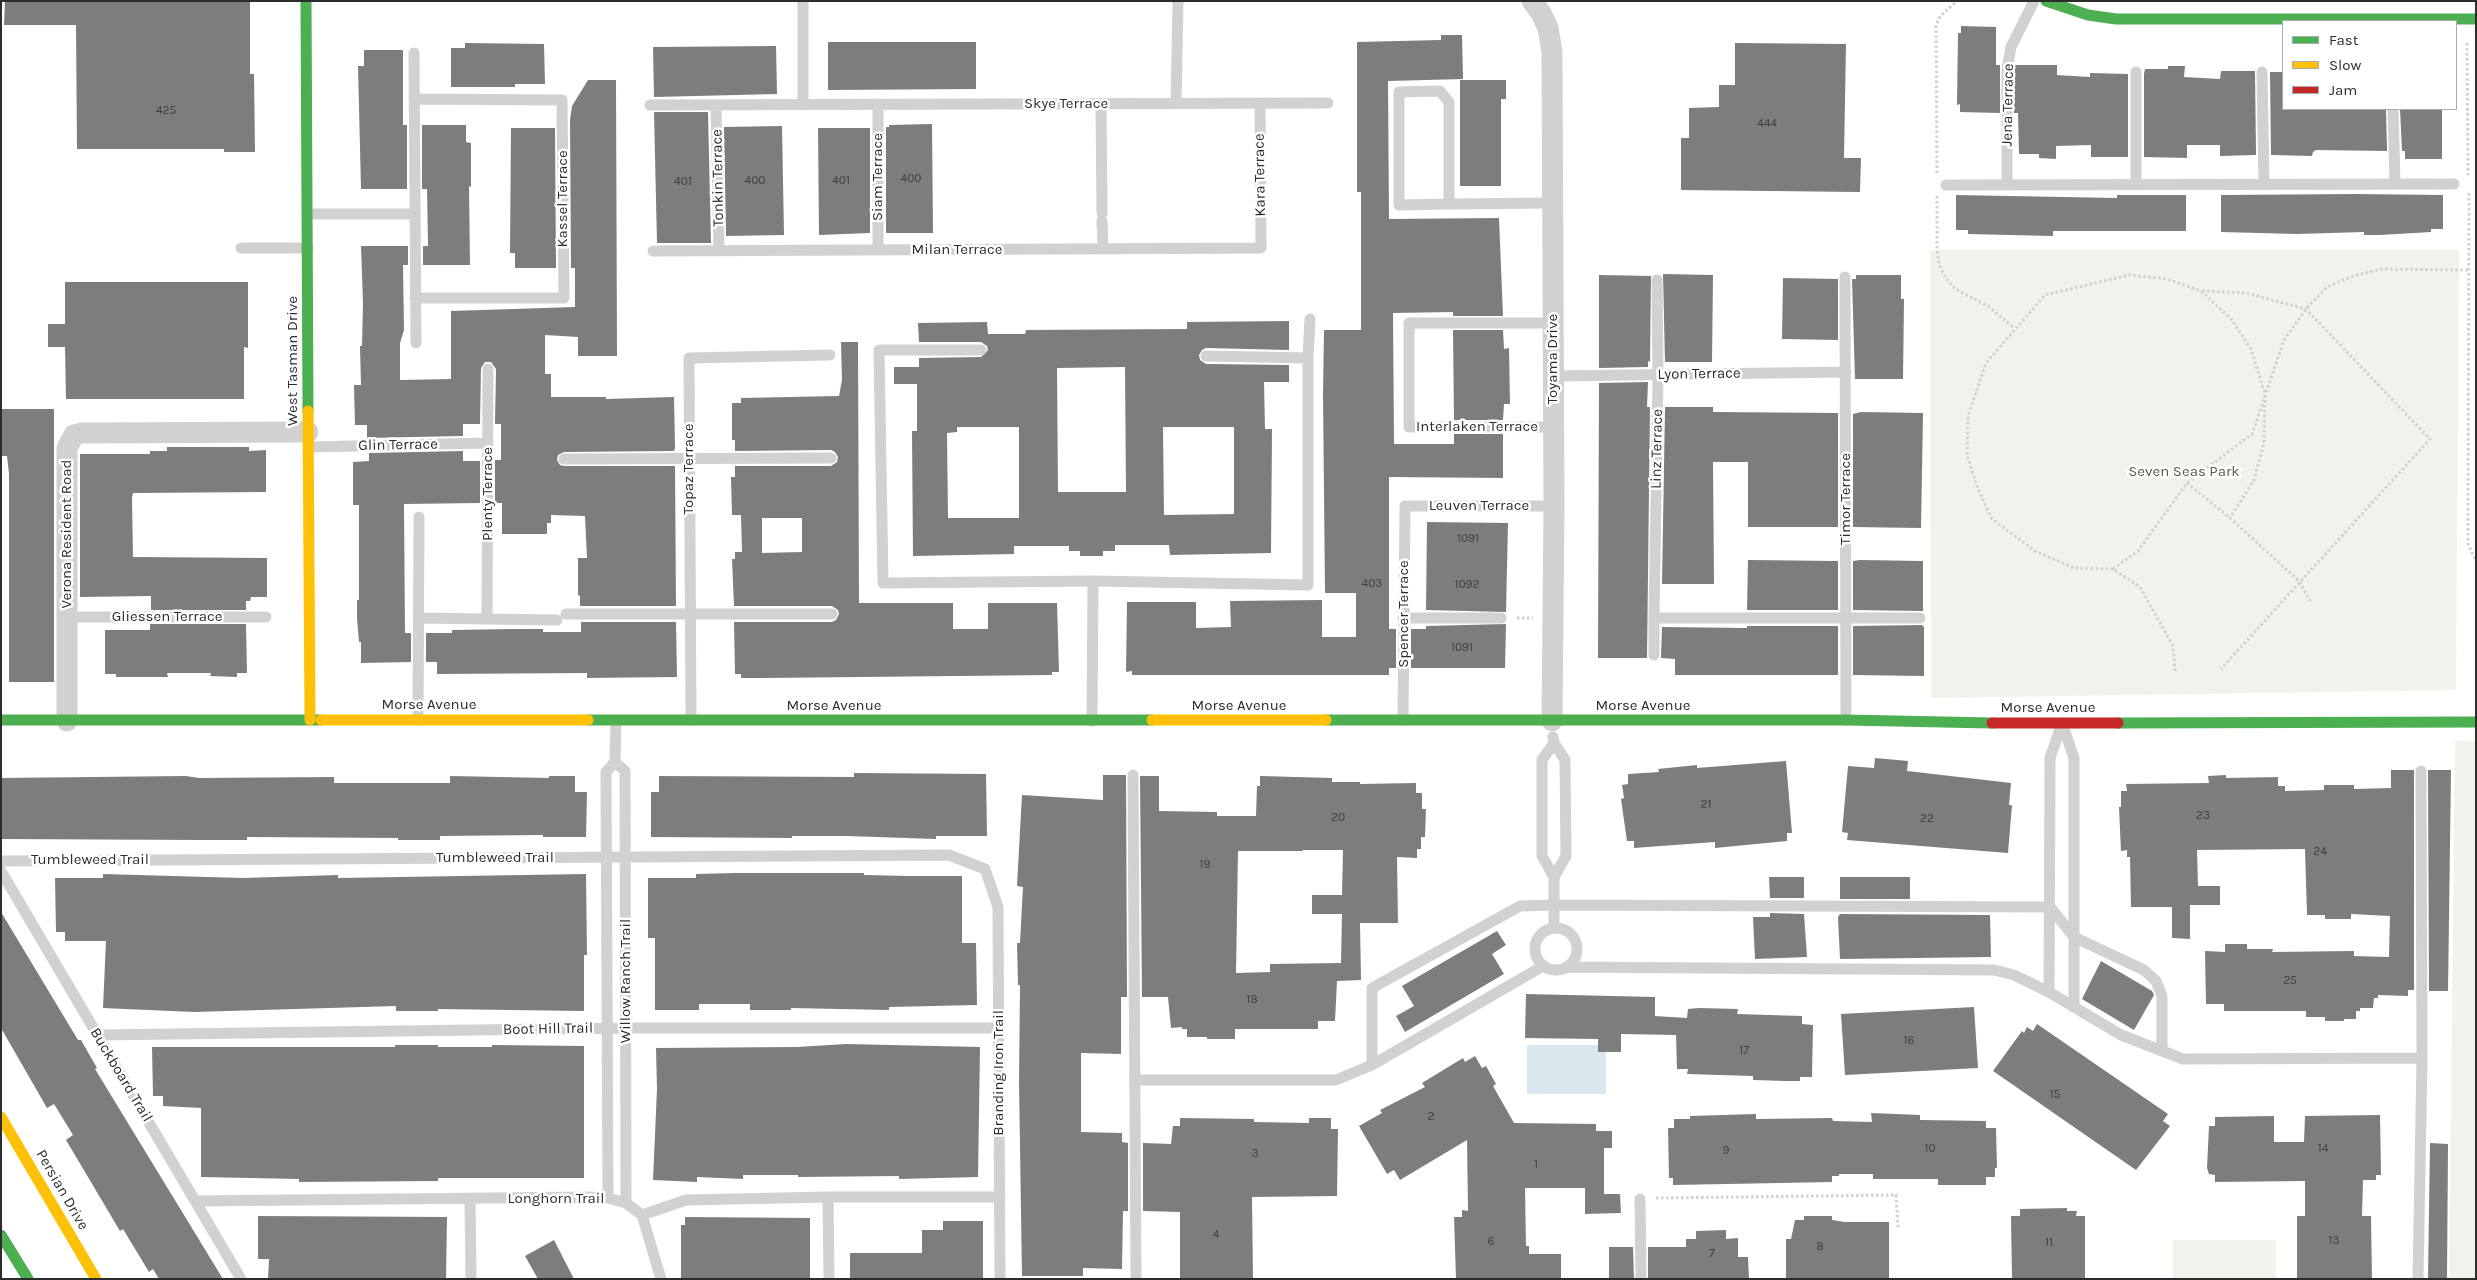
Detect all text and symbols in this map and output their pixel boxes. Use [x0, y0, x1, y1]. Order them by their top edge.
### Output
legend [2282, 20, 2457, 110]
text: Fast [2329, 31, 2358, 49]
text: Slow [2329, 56, 2361, 74]
street label: Jena Terrace [1998, 63, 2018, 147]
text: Jam [2329, 81, 2357, 99]
street label: Skye Terrace [1024, 95, 1108, 113]
house number: 425 [156, 104, 176, 118]
house number: 444 [1757, 117, 1777, 131]
street label: Tonkin Terrace [708, 129, 728, 227]
street label: Siam Terrace [869, 133, 887, 221]
street label: Kara Terrace [1250, 133, 1270, 217]
street label: Kassel Terrace [554, 150, 572, 248]
house number: 400 [901, 172, 921, 186]
house number: 400 [745, 174, 765, 188]
house number: 401 [832, 174, 850, 188]
house number: 401 [674, 175, 692, 189]
street label: Milan Terrace [912, 241, 1002, 259]
street label: West Tasman Drive [284, 296, 302, 426]
street label: Toyama Drive [1544, 314, 1562, 404]
street label: Lyon Terrace [1657, 364, 1741, 384]
street label: Linz Terrace [1647, 409, 1667, 489]
street label: Interlaken Terrace [1416, 418, 1538, 436]
street label: Topaz Terrace [680, 424, 698, 514]
street label: Glin Terrace [358, 435, 438, 455]
street label: Plenty Terrace [479, 447, 497, 541]
street label: Timor Terrace [1837, 453, 1855, 545]
street label: Verona Resident Road [58, 460, 76, 608]
park label: Seven Seas Park [2128, 463, 2240, 481]
street label: Leuven Terrace [1429, 497, 1529, 515]
house number: 1091 [1457, 532, 1479, 546]
street label: Spencer Terrace [1395, 560, 1413, 668]
house number: 403 [1362, 577, 1382, 591]
house number: 1092 [1454, 578, 1480, 592]
street label: Gliessen Terrace [112, 608, 222, 626]
house number: 1091 [1451, 641, 1473, 655]
street label: Morse Avenue [382, 696, 476, 714]
street label: Morse Avenue [787, 697, 881, 715]
street label: Morse Avenue [1192, 697, 1286, 715]
street label: Morse Avenue [1596, 697, 1690, 715]
street label: Morse Avenue [2001, 699, 2095, 717]
house number: 21 [1701, 798, 1711, 812]
house number: 23 [2196, 809, 2210, 823]
house number: 20 [1331, 811, 1345, 825]
house number: 22 [1920, 812, 1934, 826]
house number: 24 [2313, 845, 2327, 859]
street label: Tumbleweed Trail [436, 849, 554, 867]
street label: Tumbleweed Trail [31, 851, 149, 869]
house number: 19 [1200, 858, 1210, 872]
street label: Willow Ranch Trail [617, 919, 635, 1043]
house number: 25 [2283, 974, 2297, 988]
house number: 18 [1246, 993, 1258, 1007]
street label: Branding Iron Trail [990, 1010, 1008, 1136]
street label: Boot Hill Trail [503, 1019, 593, 1039]
street label: Buckboard Trail [86, 1025, 156, 1125]
house number: 16 [1904, 1034, 1914, 1048]
house number: 17 [1739, 1044, 1749, 1058]
house number: 15 [2050, 1088, 2060, 1102]
house number: 2 [1428, 1110, 1434, 1124]
house number: 10 [1924, 1142, 1936, 1156]
house number: 14 [2318, 1142, 2328, 1156]
house number: 9 [1723, 1144, 1729, 1158]
street label: Persian Drive [32, 1147, 92, 1233]
house number: 3 [1251, 1147, 1259, 1161]
house number: 1 [1534, 1158, 1538, 1172]
street label: Longhorn Trail [508, 1190, 604, 1208]
house number: 4 [1213, 1228, 1219, 1242]
house number: 13 [2328, 1234, 2340, 1248]
house number: 6 [1488, 1235, 1494, 1249]
house number: 11 [2045, 1236, 2053, 1250]
house number: 8 [1816, 1240, 1824, 1254]
house number: 7 [1709, 1247, 1715, 1261]

